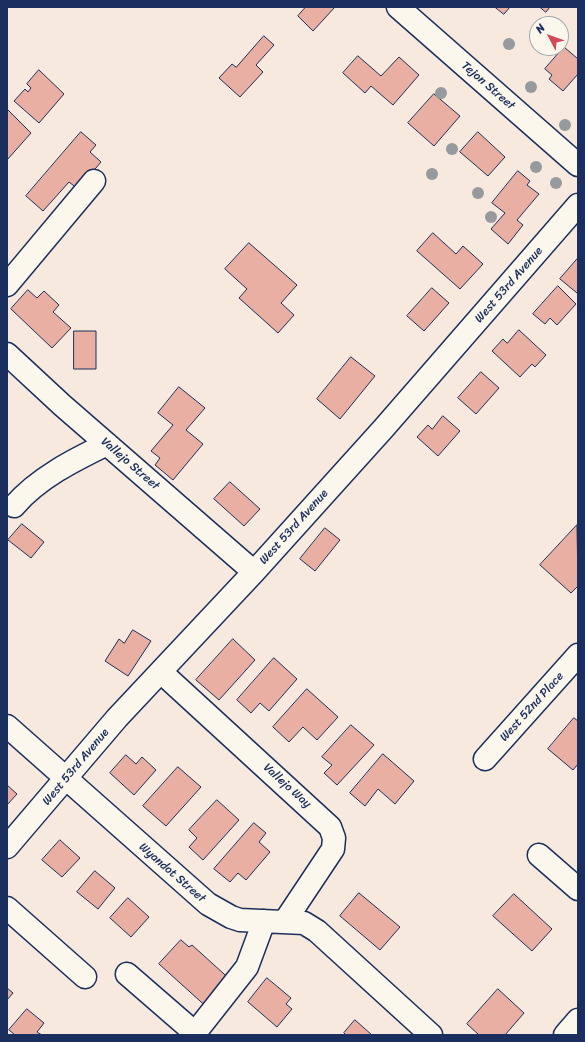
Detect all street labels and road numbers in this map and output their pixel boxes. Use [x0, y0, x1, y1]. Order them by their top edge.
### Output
street label: Tejon Street [458, 59, 518, 113]
street label: West 53rd Avenue [472, 244, 546, 326]
street label: Vallejo Street [98, 435, 162, 493]
street label: West 53rd Avenue [257, 487, 331, 567]
street label: West 52nd Place [497, 669, 567, 745]
street label: West 53rd Avenue [40, 726, 112, 808]
street label: Vallejo Way [260, 761, 314, 811]
street label: Wyandot Street [136, 840, 208, 906]

